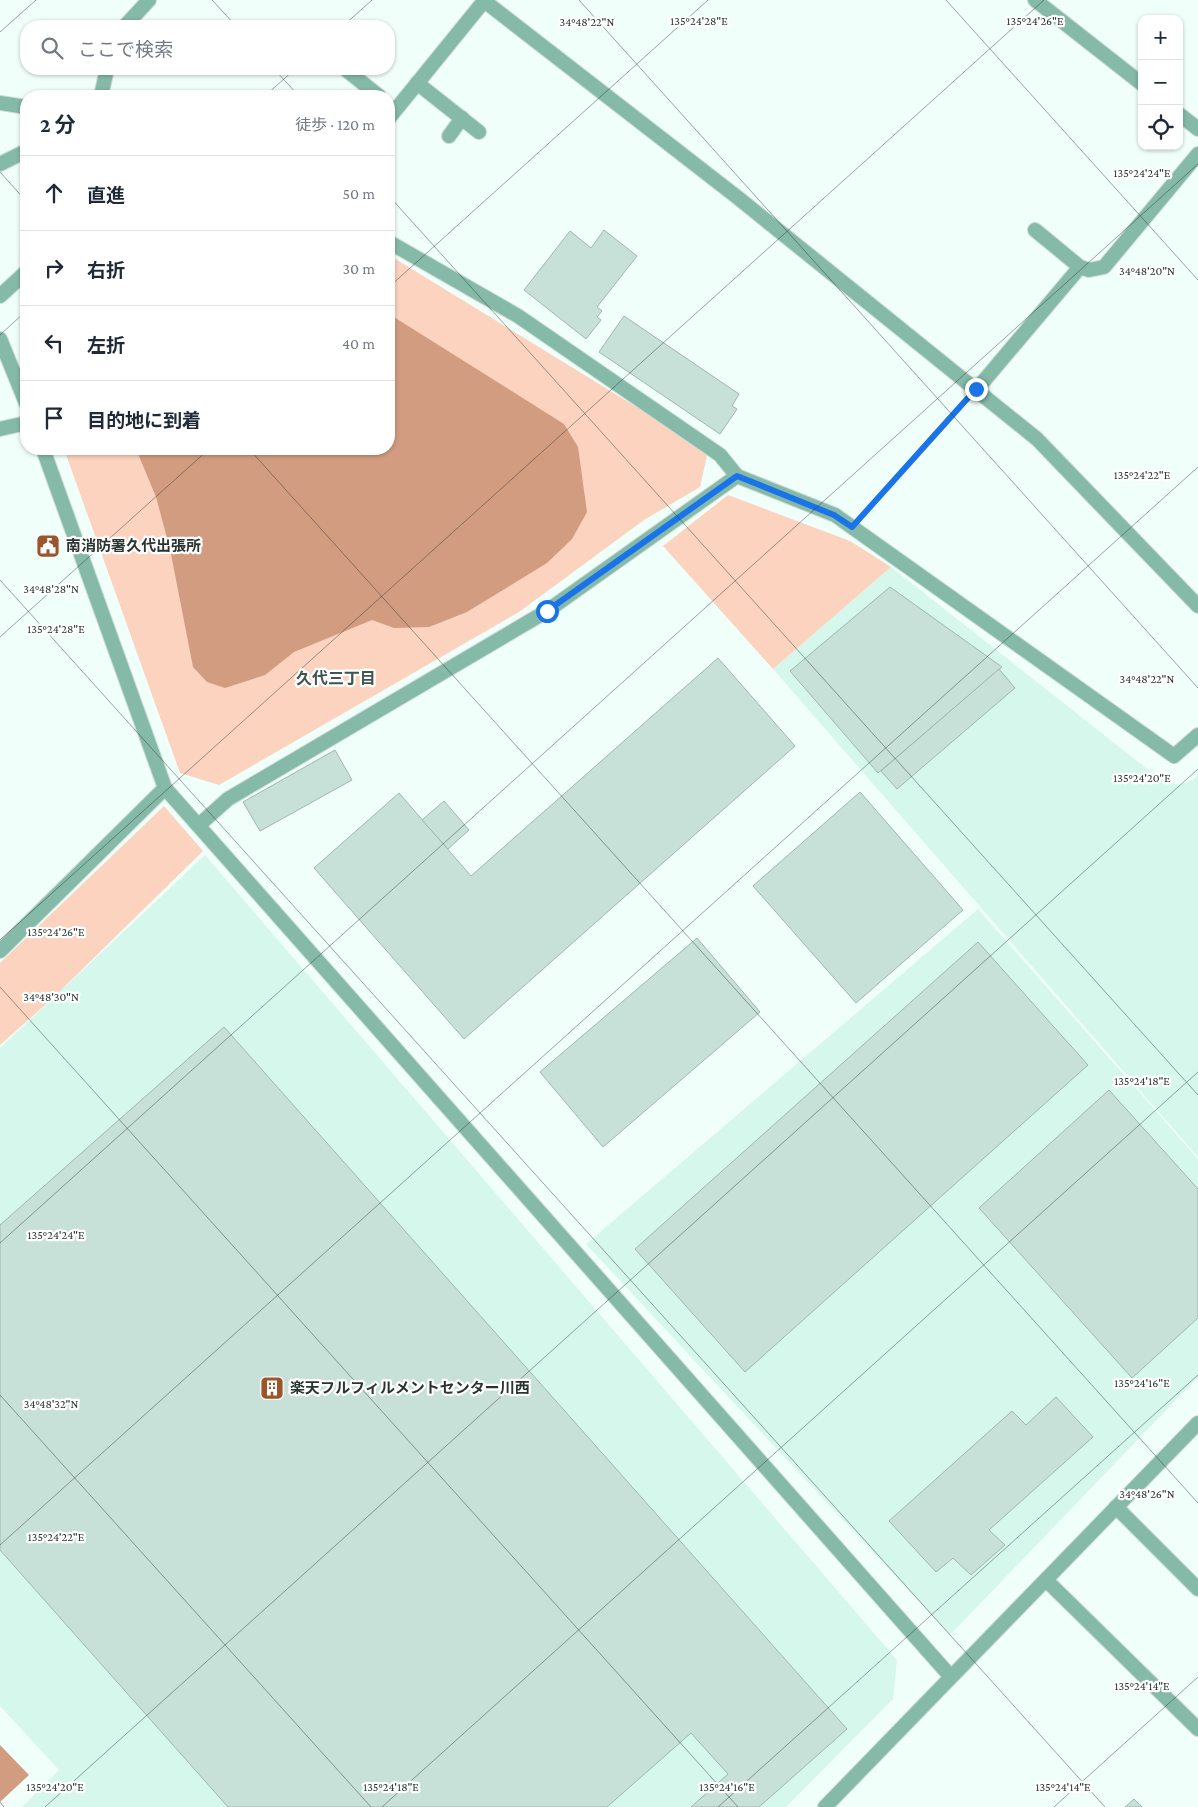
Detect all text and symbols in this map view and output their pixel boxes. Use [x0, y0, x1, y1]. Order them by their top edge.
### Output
text: 135°24'28"E [670, 14, 728, 28]
text: 135°24'26"E [1007, 14, 1064, 28]
text: 34°48'22"N [560, 15, 615, 29]
map controls [1138, 15, 1183, 150]
button: + [1138, 15, 1183, 60]
search box [20, 20, 395, 75]
icon: search [38, 34, 66, 62]
text: ここで検索 [78, 39, 173, 60]
button: − [1138, 60, 1183, 105]
button: locate [1138, 105, 1183, 150]
text: 2 分 [40, 113, 76, 137]
text: 徒歩 · 120 m [295, 116, 375, 133]
text: 135°24'24"E [1114, 166, 1171, 180]
icon: ahead [40, 179, 68, 207]
text: 直進 [87, 185, 125, 206]
text: 50 m [343, 185, 375, 202]
icon: right [40, 254, 68, 282]
text: 右折 [87, 260, 125, 281]
text: 30 m [343, 260, 375, 277]
text: 34°48'20"N [1119, 264, 1175, 278]
icon: left [40, 329, 68, 357]
text: 左折 [87, 335, 125, 356]
text: 40 m [342, 335, 375, 352]
route end [965, 378, 988, 401]
icon: arrive [40, 404, 68, 432]
text: 目的地に到着 [87, 410, 201, 431]
text: 135°24'22"E [1114, 468, 1171, 482]
public building icon: 南消防署久代出張所 [35, 533, 61, 559]
place label: 南消防署久代出張所 [66, 537, 201, 554]
text: 34°48'28"N [23, 582, 79, 596]
route start [536, 600, 559, 623]
text: 135°24'28"E [27, 622, 85, 636]
district label: 久代三丁目 [296, 669, 376, 687]
text: 34°48'22"N [1120, 672, 1175, 686]
text: 135°24'20"E [1113, 771, 1171, 785]
text: 135°24'26"E [28, 925, 85, 939]
text: 34°48'30"N [23, 990, 79, 1004]
text: 135°24'18"E [1114, 1074, 1170, 1088]
text: 135°24'24"E [28, 1228, 85, 1242]
building icon: 楽天フルフィルメントセンター川西 [259, 1375, 285, 1401]
text: 135°24'16"E [1114, 1376, 1170, 1390]
place label: 楽天フルフィルメントセンター川西 [290, 1380, 530, 1396]
text: 34°48'32"N [24, 1397, 78, 1411]
text: 34°48'26"N [1119, 1487, 1175, 1501]
text: 135°24'22"E [28, 1530, 85, 1544]
text: 135°24'14"E [1114, 1679, 1170, 1693]
text: 135°24'20"E [26, 1780, 84, 1794]
text: 135°24'18"E [363, 1780, 419, 1794]
text: 135°24'16"E [699, 1780, 755, 1794]
text: 135°24'14"E [1035, 1780, 1091, 1794]

